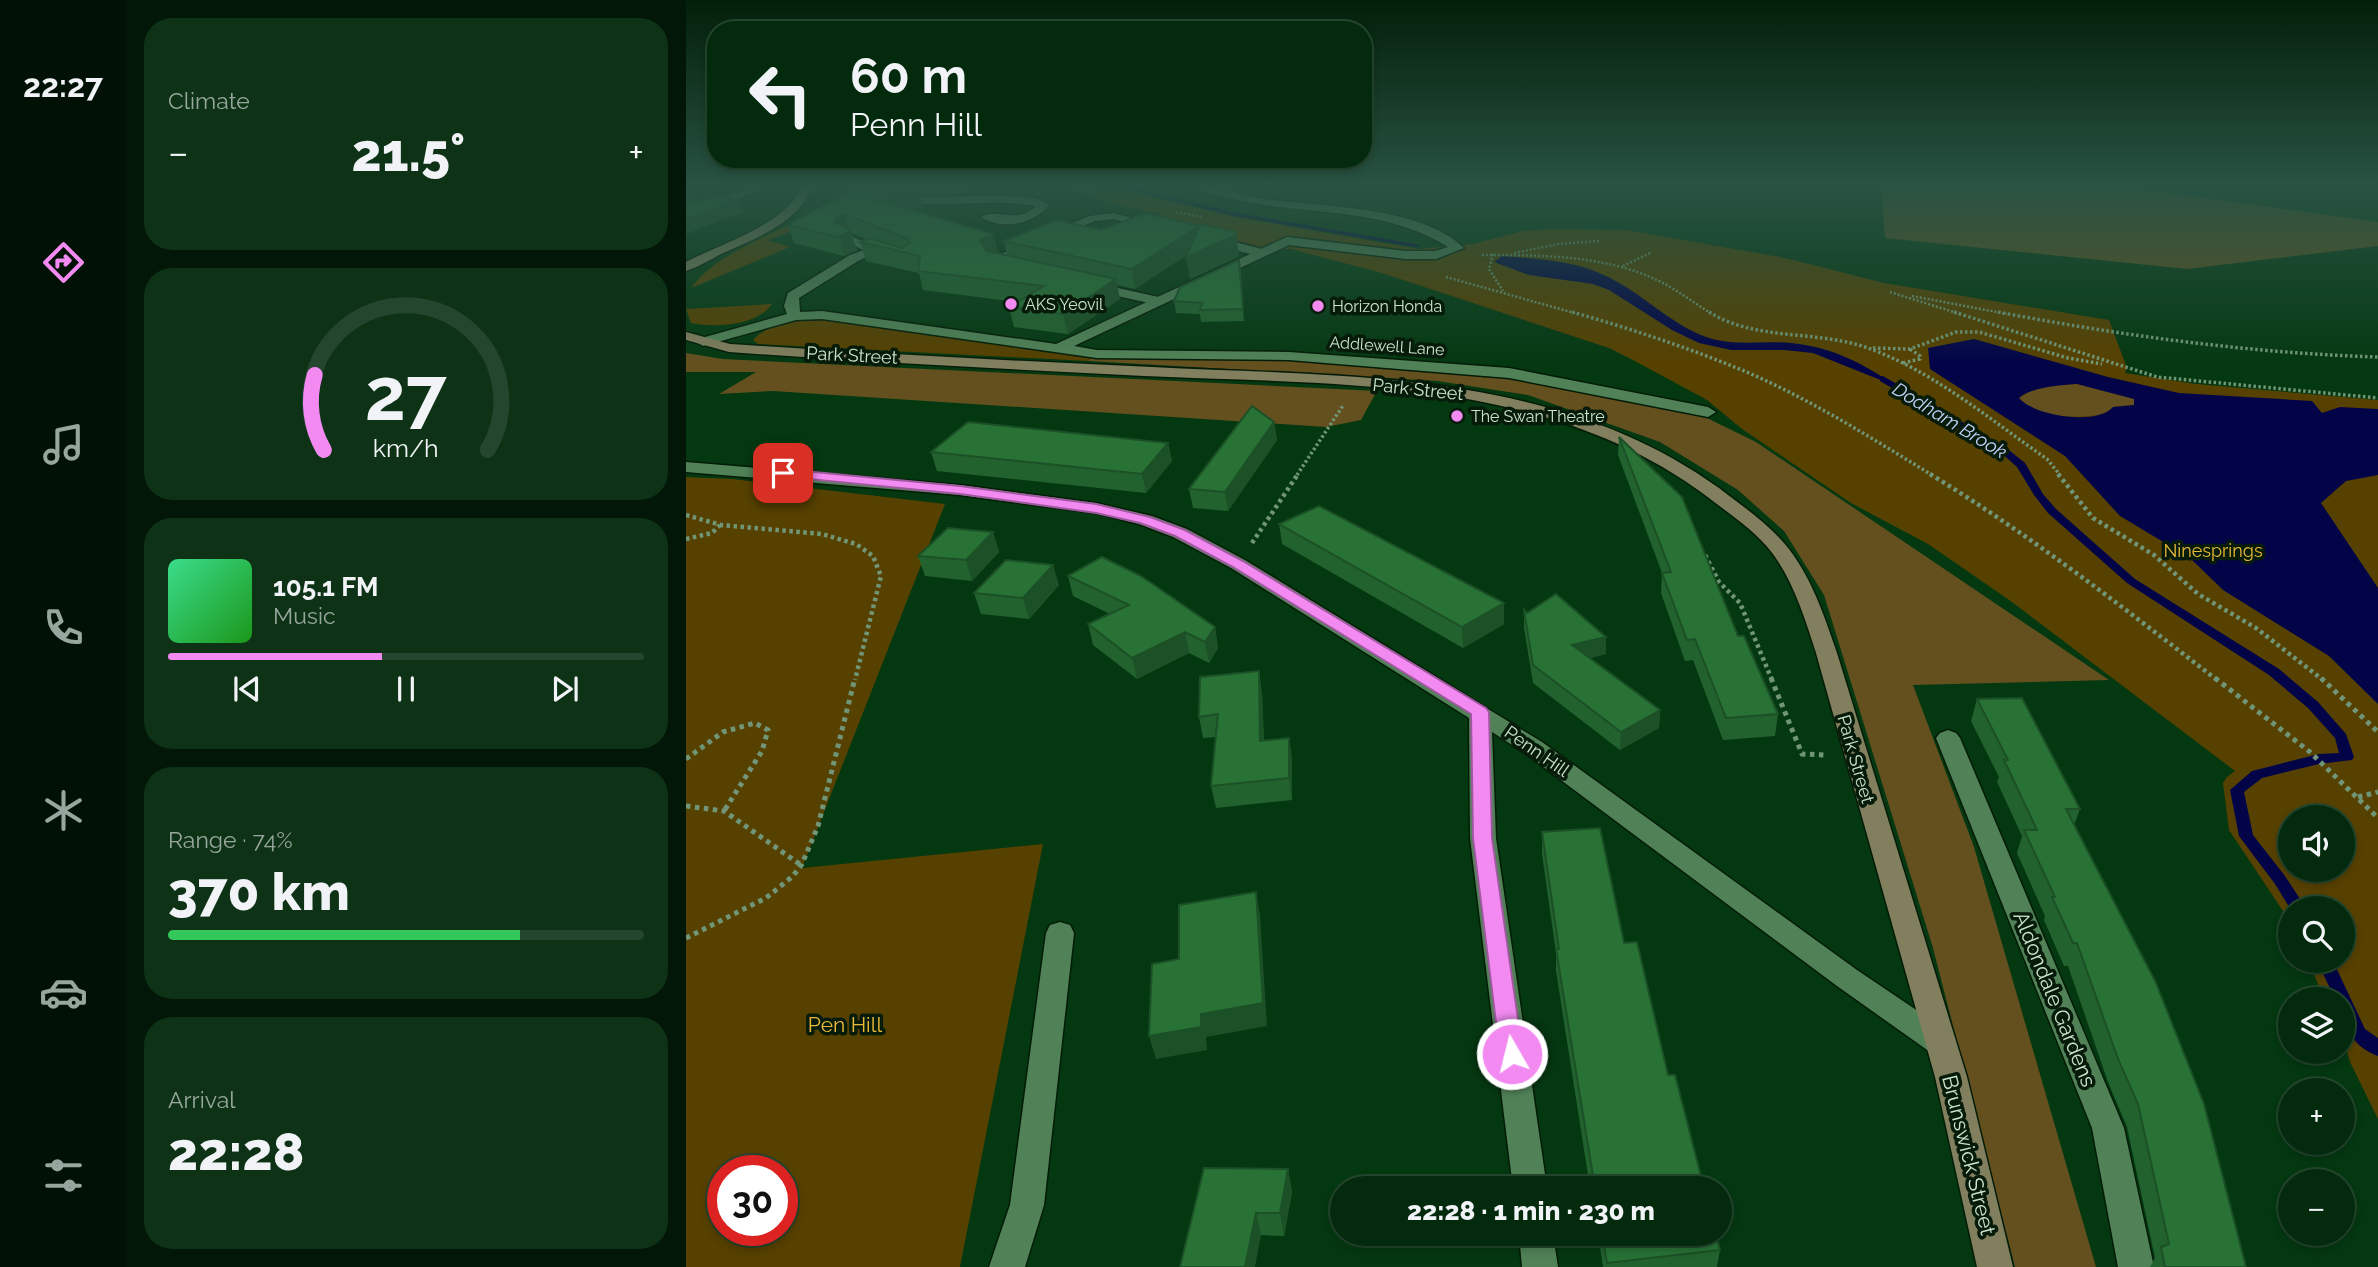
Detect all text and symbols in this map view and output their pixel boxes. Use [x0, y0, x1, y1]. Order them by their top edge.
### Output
text: 60 m [850, 47, 967, 104]
icon: left [735, 49, 826, 140]
text: 22:27 [23, 67, 103, 104]
text: Climate [168, 87, 250, 114]
text: Penn Hill [850, 106, 982, 143]
text: 21.5° [351, 122, 465, 183]
text: − [168, 130, 188, 175]
text: + [628, 130, 644, 175]
icon: directions [39, 238, 88, 287]
place label: AKS Yeovil [1025, 295, 1104, 314]
marker: AKS Yeovil [1003, 296, 1019, 312]
place label: Horizon Honda [1332, 297, 1442, 316]
marker: Horizon Honda [1310, 298, 1326, 314]
street label: Addlewell Lane [1329, 333, 1445, 359]
street label: Park Street [806, 342, 898, 368]
text: 27 [365, 352, 447, 437]
street label: Park Street [1372, 374, 1464, 404]
water label: Dodham Brook [1889, 377, 2011, 463]
place label: The Swan Theatre [1471, 407, 1605, 426]
marker: The Swan Theatre [1449, 408, 1465, 424]
icon: music [39, 420, 88, 469]
text: km/h [373, 432, 439, 462]
pin [753, 443, 813, 503]
icon: arrive [764, 454, 802, 492]
park label: Ninesprings [2163, 540, 2263, 561]
text: 105.1 FM [273, 572, 379, 602]
text: Music [273, 602, 336, 629]
icon: phone [39, 603, 88, 652]
icon: previous [228, 670, 266, 708]
icon: pause [387, 670, 425, 708]
icon: next [546, 670, 584, 708]
street label: Park Street [1833, 712, 1879, 806]
street label: Penn Hill [1501, 721, 1573, 781]
icon: climate [39, 786, 88, 835]
map controls [2278, 805, 2355, 1246]
button: sound [2278, 805, 2355, 882]
text: Range · 74% [168, 826, 293, 853]
text: 370 km [168, 861, 350, 922]
button: search [2278, 896, 2355, 973]
street label: Aldondale Gardens [2008, 908, 2102, 1090]
icon: car [39, 968, 88, 1017]
button: layers [2278, 987, 2355, 1064]
park label: Pen Hill [808, 1012, 882, 1037]
position arrow [1475, 1017, 1549, 1091]
street label: Brunswick Street [1937, 1072, 2001, 1238]
button: + [2278, 1078, 2355, 1155]
text: Arrival [168, 1086, 235, 1113]
text: 22:28 [168, 1121, 304, 1182]
icon: filters [39, 1151, 88, 1200]
speed limit sign: 30 [707, 1155, 798, 1246]
button: − [2278, 1169, 2355, 1246]
text: 22:28 · 1 min · 230 m [1407, 1196, 1655, 1226]

